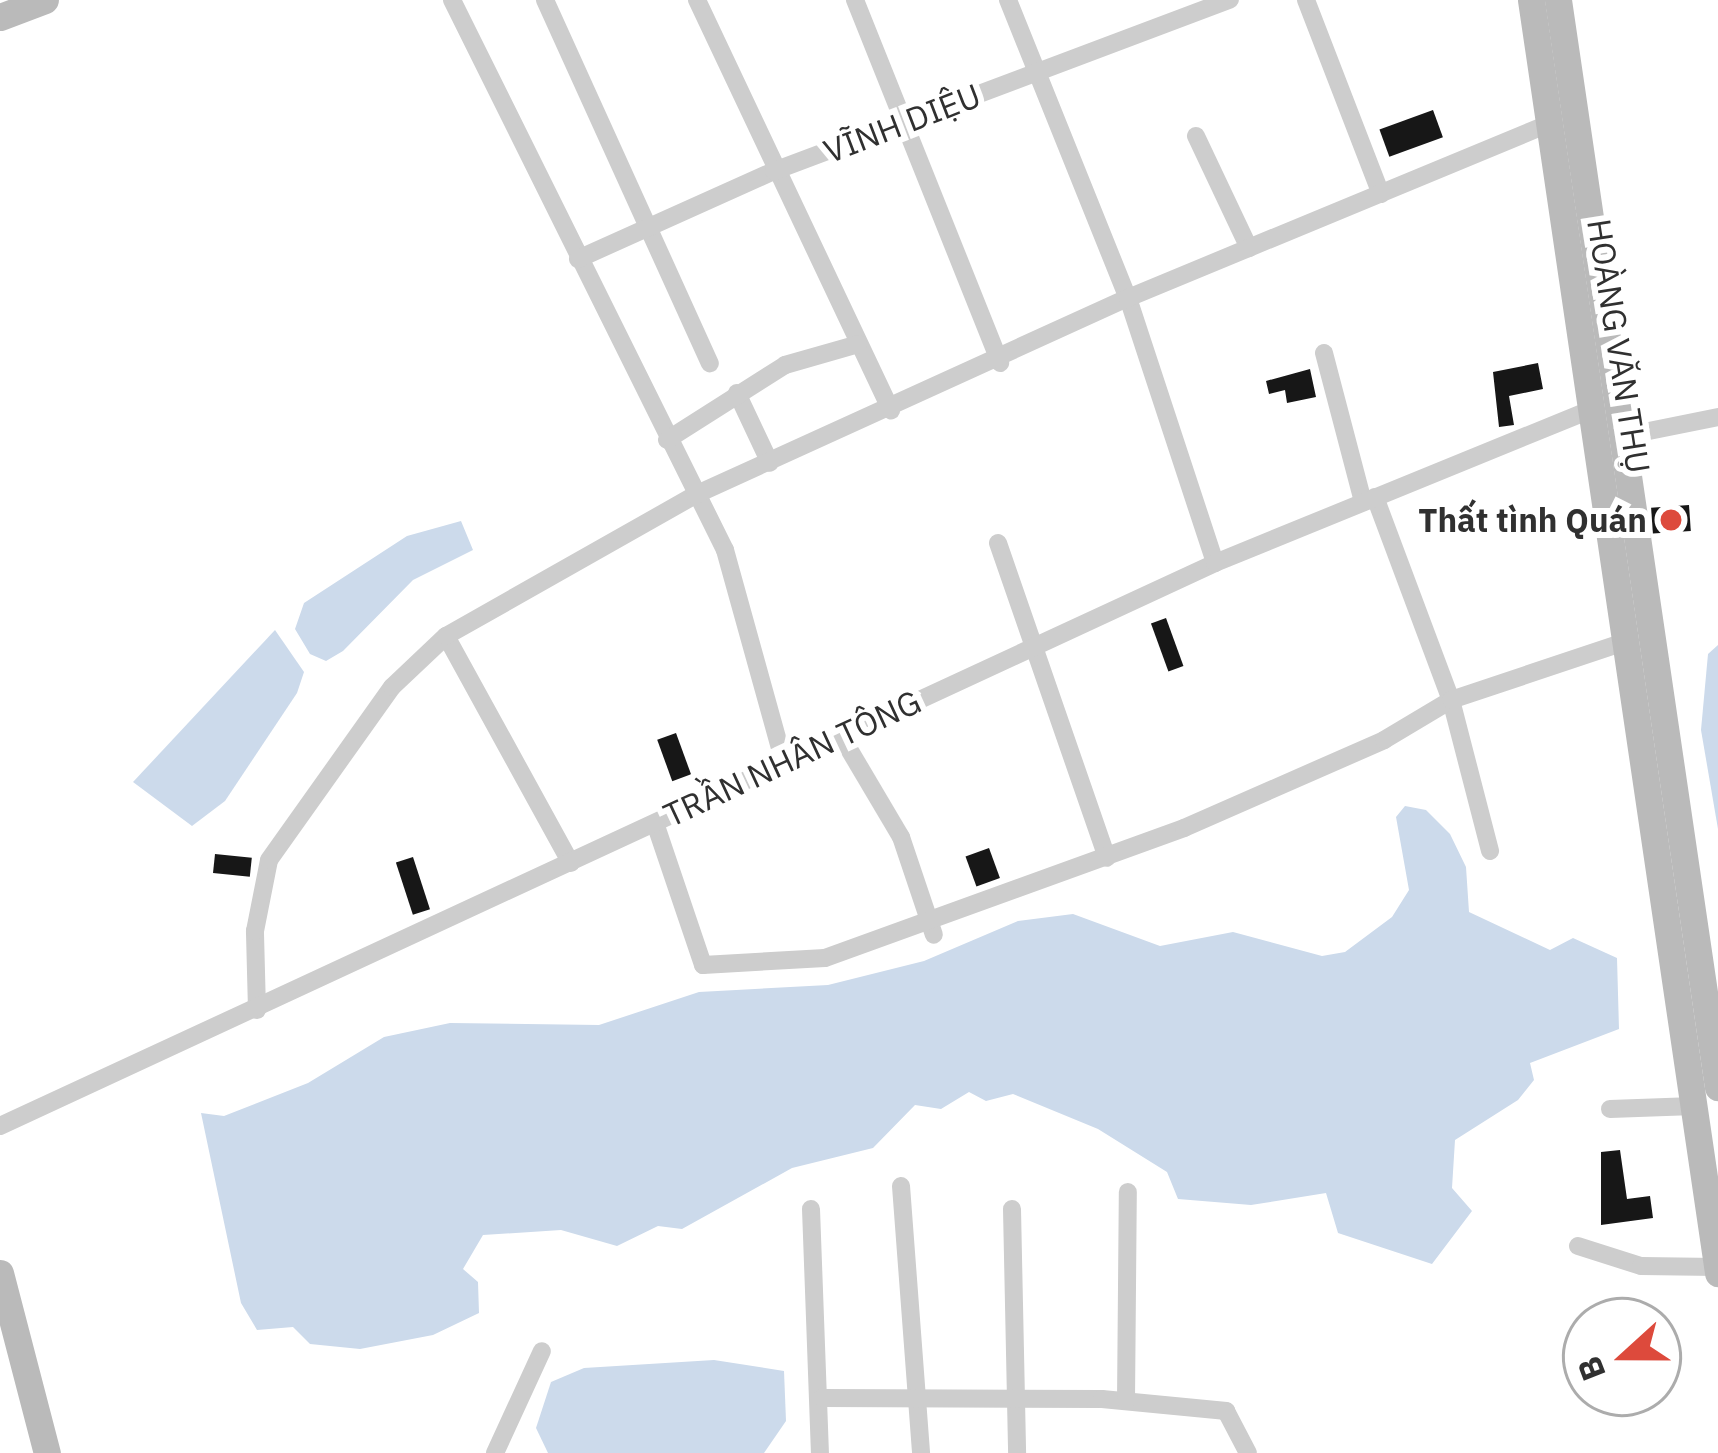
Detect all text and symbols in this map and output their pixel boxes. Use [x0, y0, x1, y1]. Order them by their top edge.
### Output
street label: VĨNH DIỆU [818, 75, 986, 171]
street label: HOÀNG VĂN THỤ [1579, 216, 1659, 476]
place label: Thất tình Quán [1418, 500, 1647, 540]
marker: Thất tình Quán [1658, 507, 1684, 533]
street label: TRẦN NHÂN TÔNG [657, 681, 927, 835]
north arrow [1562, 1297, 1682, 1417]
text: B [1567, 1351, 1615, 1387]

